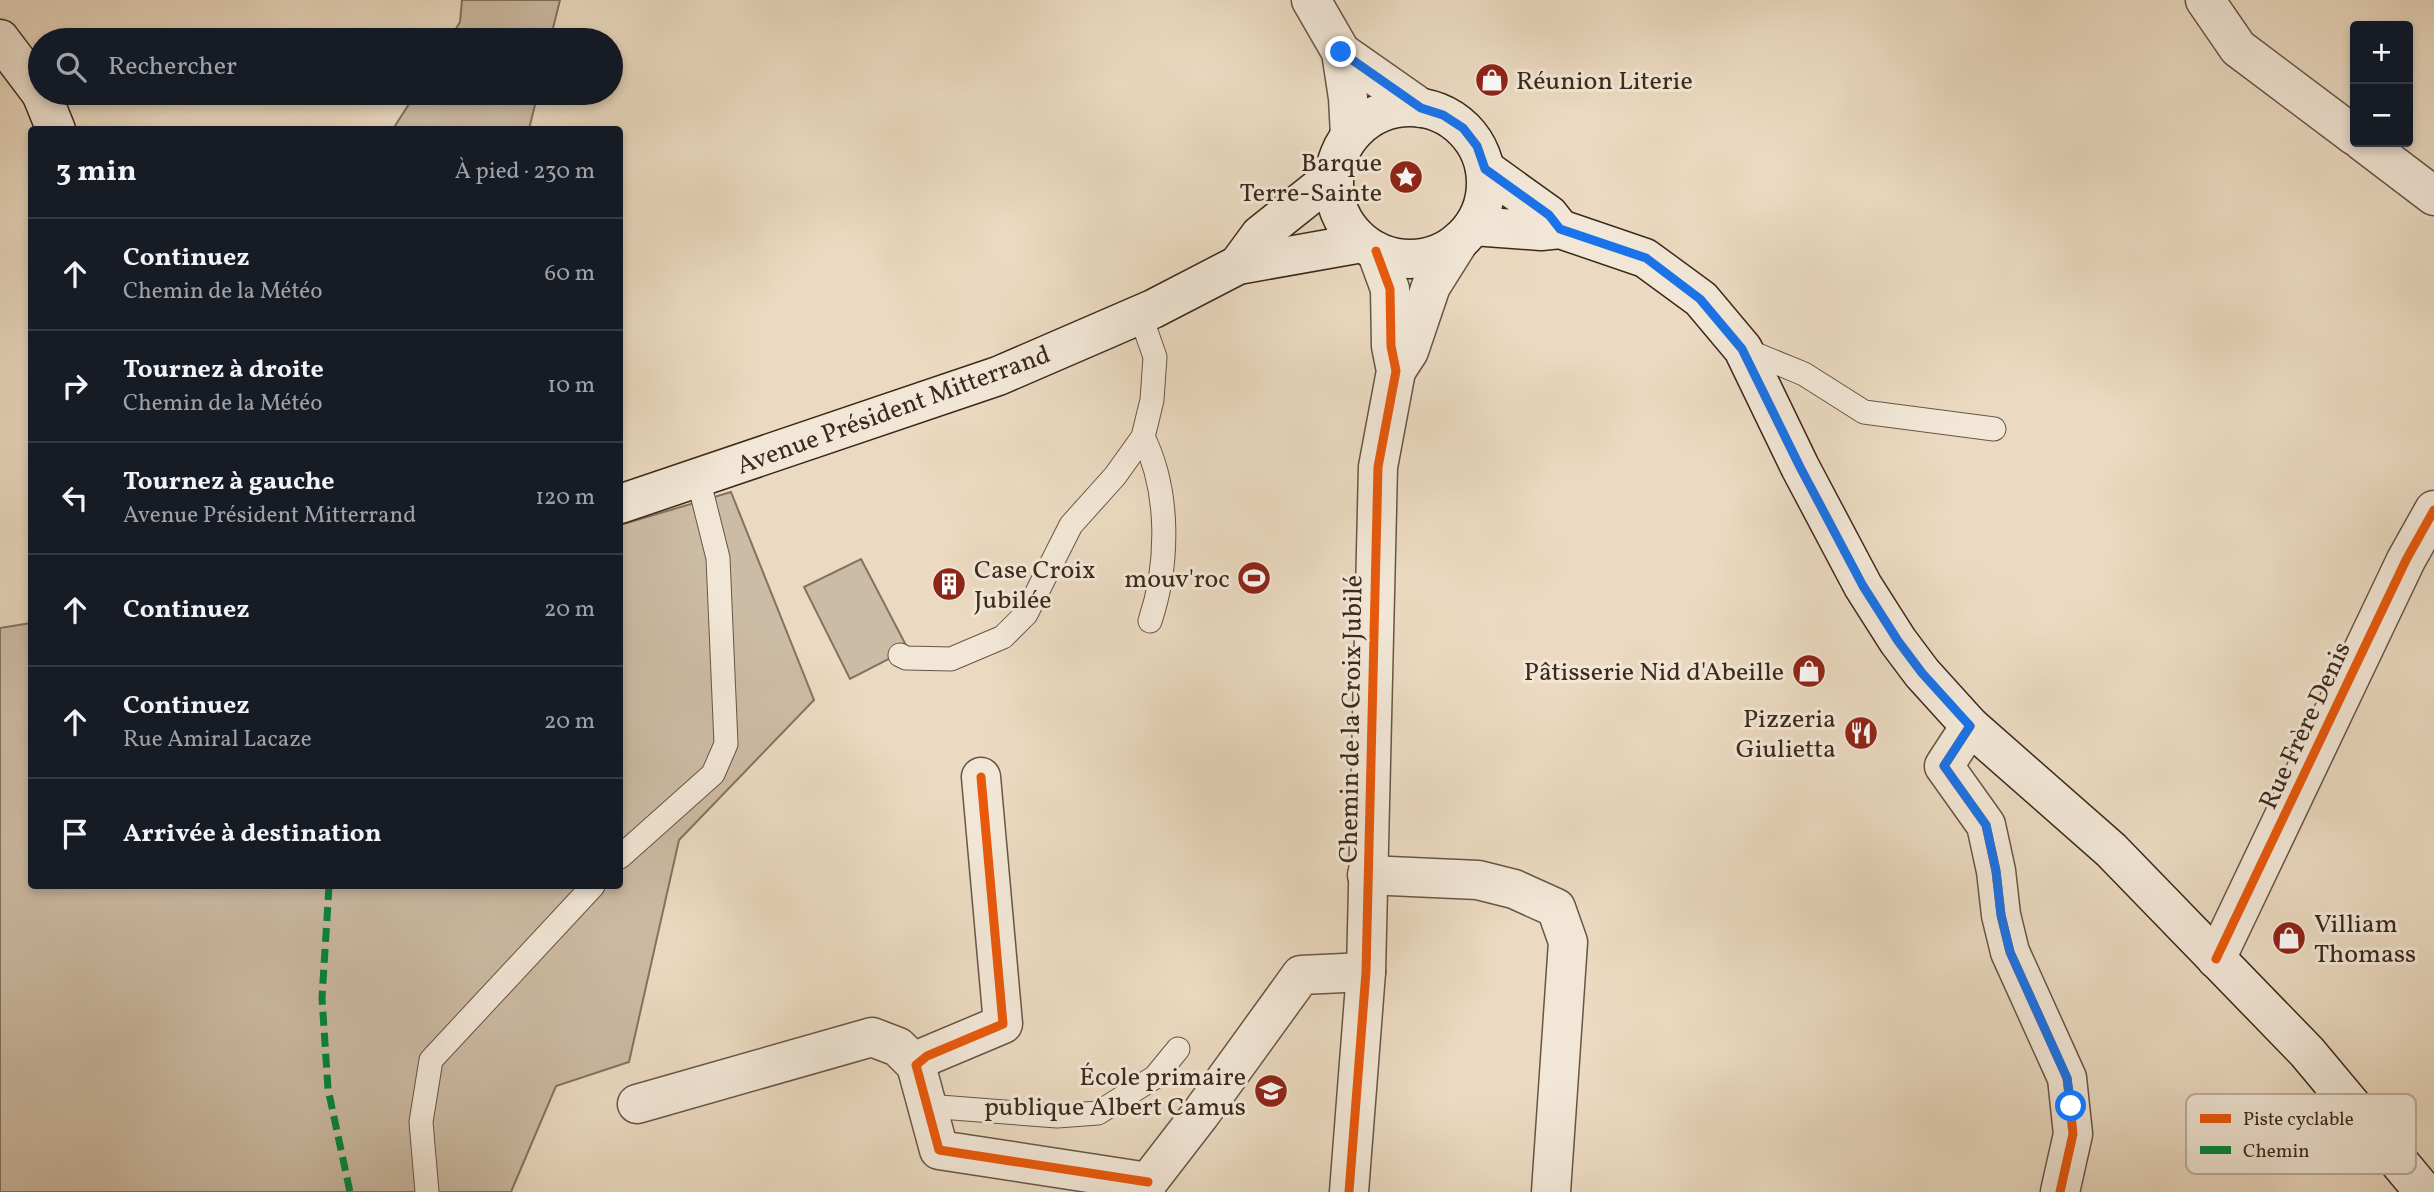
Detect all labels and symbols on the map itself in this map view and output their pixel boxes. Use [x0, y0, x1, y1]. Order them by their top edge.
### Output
route end [1325, 36, 1356, 67]
shop icon: Réunion Literie [1473, 61, 1511, 99]
place label: Réunion Literie [1516, 64, 1693, 100]
place label: Barque Terre-Sainte [1239, 146, 1382, 212]
place icon: Barque Terre-Sainte [1387, 158, 1425, 196]
street label: Avenue Président Mitterrand [732, 337, 1056, 484]
place label: Case Croix Jubilée [974, 553, 1096, 619]
sports icon: mouv'roc [1235, 559, 1273, 597]
place label: mouv'roc [1124, 562, 1230, 598]
building icon: Case Croix Jubilée [930, 565, 968, 603]
street label: Chemin de la Croix Jubilé [1331, 575, 1373, 863]
street label: Rue Frère Denis [2251, 636, 2360, 816]
shop icon: Pâtisserie Nid d'Abeille [1790, 652, 1828, 690]
place label: Pâtisserie Nid d'Abeille [1524, 655, 1784, 691]
place label: Pizzeria Giulietta [1736, 702, 1836, 768]
restaurant icon: Pizzeria Giulietta [1842, 714, 1880, 752]
place label: Villiam Thomass [2314, 907, 2416, 973]
shop icon: Villiam Thomass [2270, 919, 2308, 957]
place label: École primaire publique Albert Camus [984, 1060, 1246, 1126]
school or university icon: École primaire publique Albert Camus [1252, 1072, 1290, 1110]
route start [2055, 1090, 2086, 1121]
legend [2186, 1094, 2416, 1174]
text: Piste cyclable [2243, 1107, 2354, 1133]
text: Chemin [2243, 1139, 2310, 1165]

